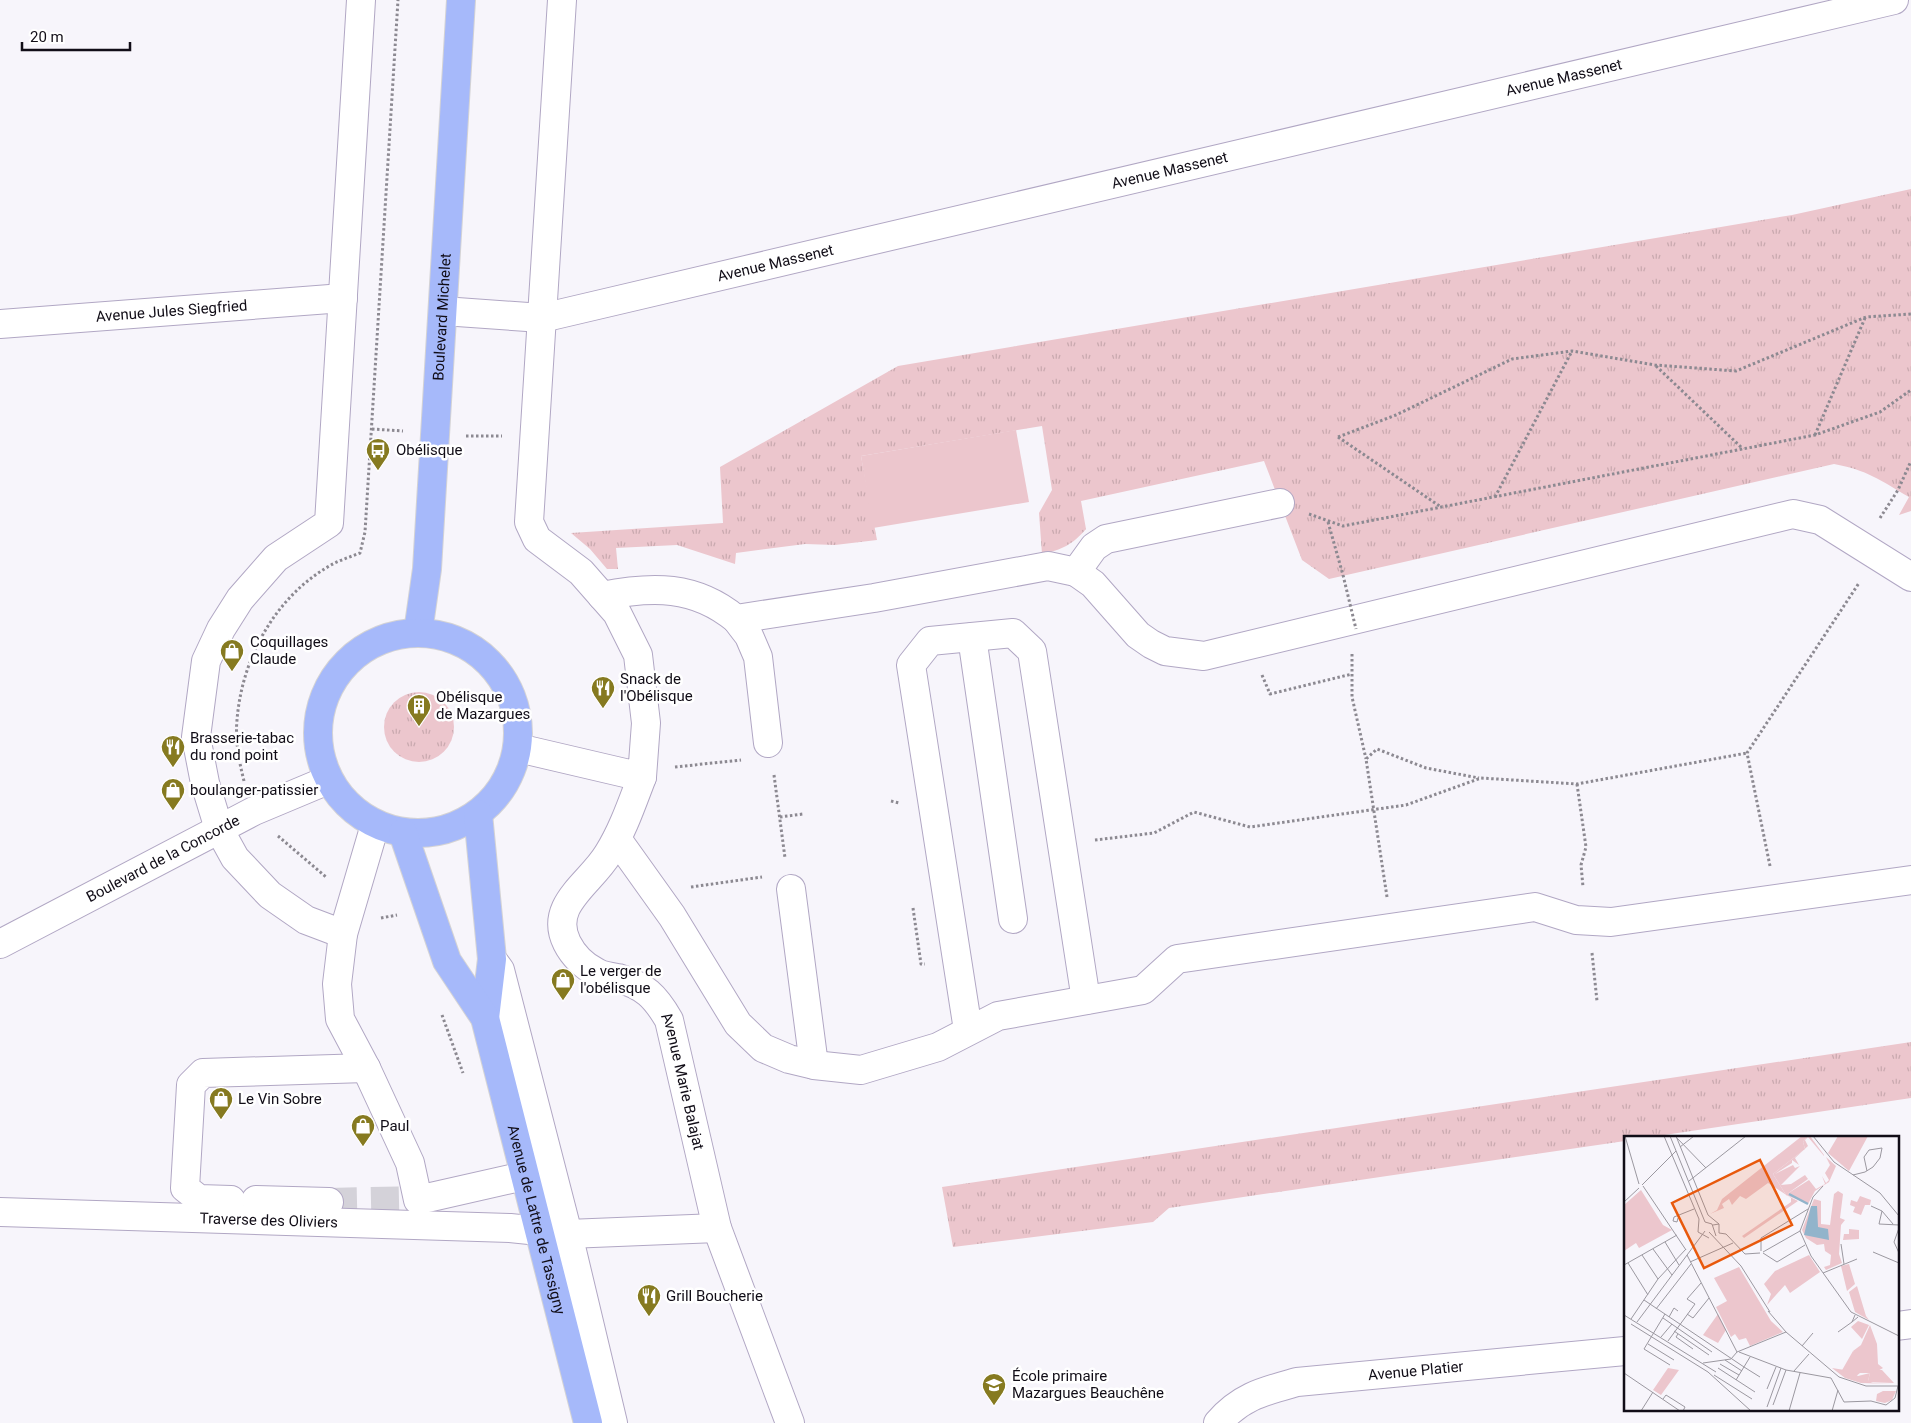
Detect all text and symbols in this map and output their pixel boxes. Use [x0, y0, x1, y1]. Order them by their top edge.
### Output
scale bar [22, 20, 130, 52]
text: 20 m [30, 28, 64, 46]
street label: Avenue Massenet [1504, 55, 1624, 100]
street label: Avenue Massenet [1110, 148, 1230, 193]
street label: Avenue Massenet [716, 241, 835, 285]
street label: Boulevard Michelet [429, 253, 455, 381]
street label: Avenue Jules Siegfried [95, 296, 248, 326]
bus stop icon: Obélisque [365, 437, 391, 471]
place label: Obélisque [396, 441, 463, 459]
place label: Coquillages Claude [250, 633, 328, 668]
shop icon: Coquillages Claude [219, 638, 245, 672]
place label: Snack de l'Obélisque [620, 670, 693, 705]
restaurant icon: Snack de l'Obélisque [590, 675, 616, 709]
place label: Obélisque de Mazargues [436, 688, 530, 723]
building icon: Obélisque de Mazargues [406, 693, 432, 727]
place label: Brasserie-tabac du rond point [190, 729, 294, 764]
restaurant icon: Brasserie-tabac du rond point [160, 734, 186, 768]
shop icon: boulanger-patissier [160, 777, 186, 811]
place label: boulanger-patissier [190, 781, 318, 799]
street label: Boulevard de la Concorde [83, 811, 243, 906]
place label: Le verger de l'obélisque [580, 962, 661, 997]
shop icon: Le verger de l'obélisque [550, 967, 576, 1001]
street label: Avenue Marie Balajat [657, 1009, 708, 1152]
shop icon: Le Vin Sobre [208, 1086, 234, 1120]
place label: Le Vin Sobre [238, 1090, 322, 1108]
shop icon: Paul [350, 1113, 376, 1147]
place label: Paul [380, 1117, 409, 1135]
street label: Avenue de Lattre de Tassigny [504, 1123, 569, 1316]
inset map [1624, 1136, 1898, 1410]
street label: Traverse des Oliviers [199, 1209, 338, 1232]
restaurant icon: Grill Boucherie [636, 1283, 662, 1317]
place label: Grill Boucherie [666, 1287, 763, 1305]
street label: Avenue Platier [1367, 1357, 1464, 1384]
place label: École primaire Mazargues Beauchêne [1012, 1367, 1164, 1402]
school or university icon: École primaire Mazargues Beauchêne [981, 1372, 1007, 1406]

